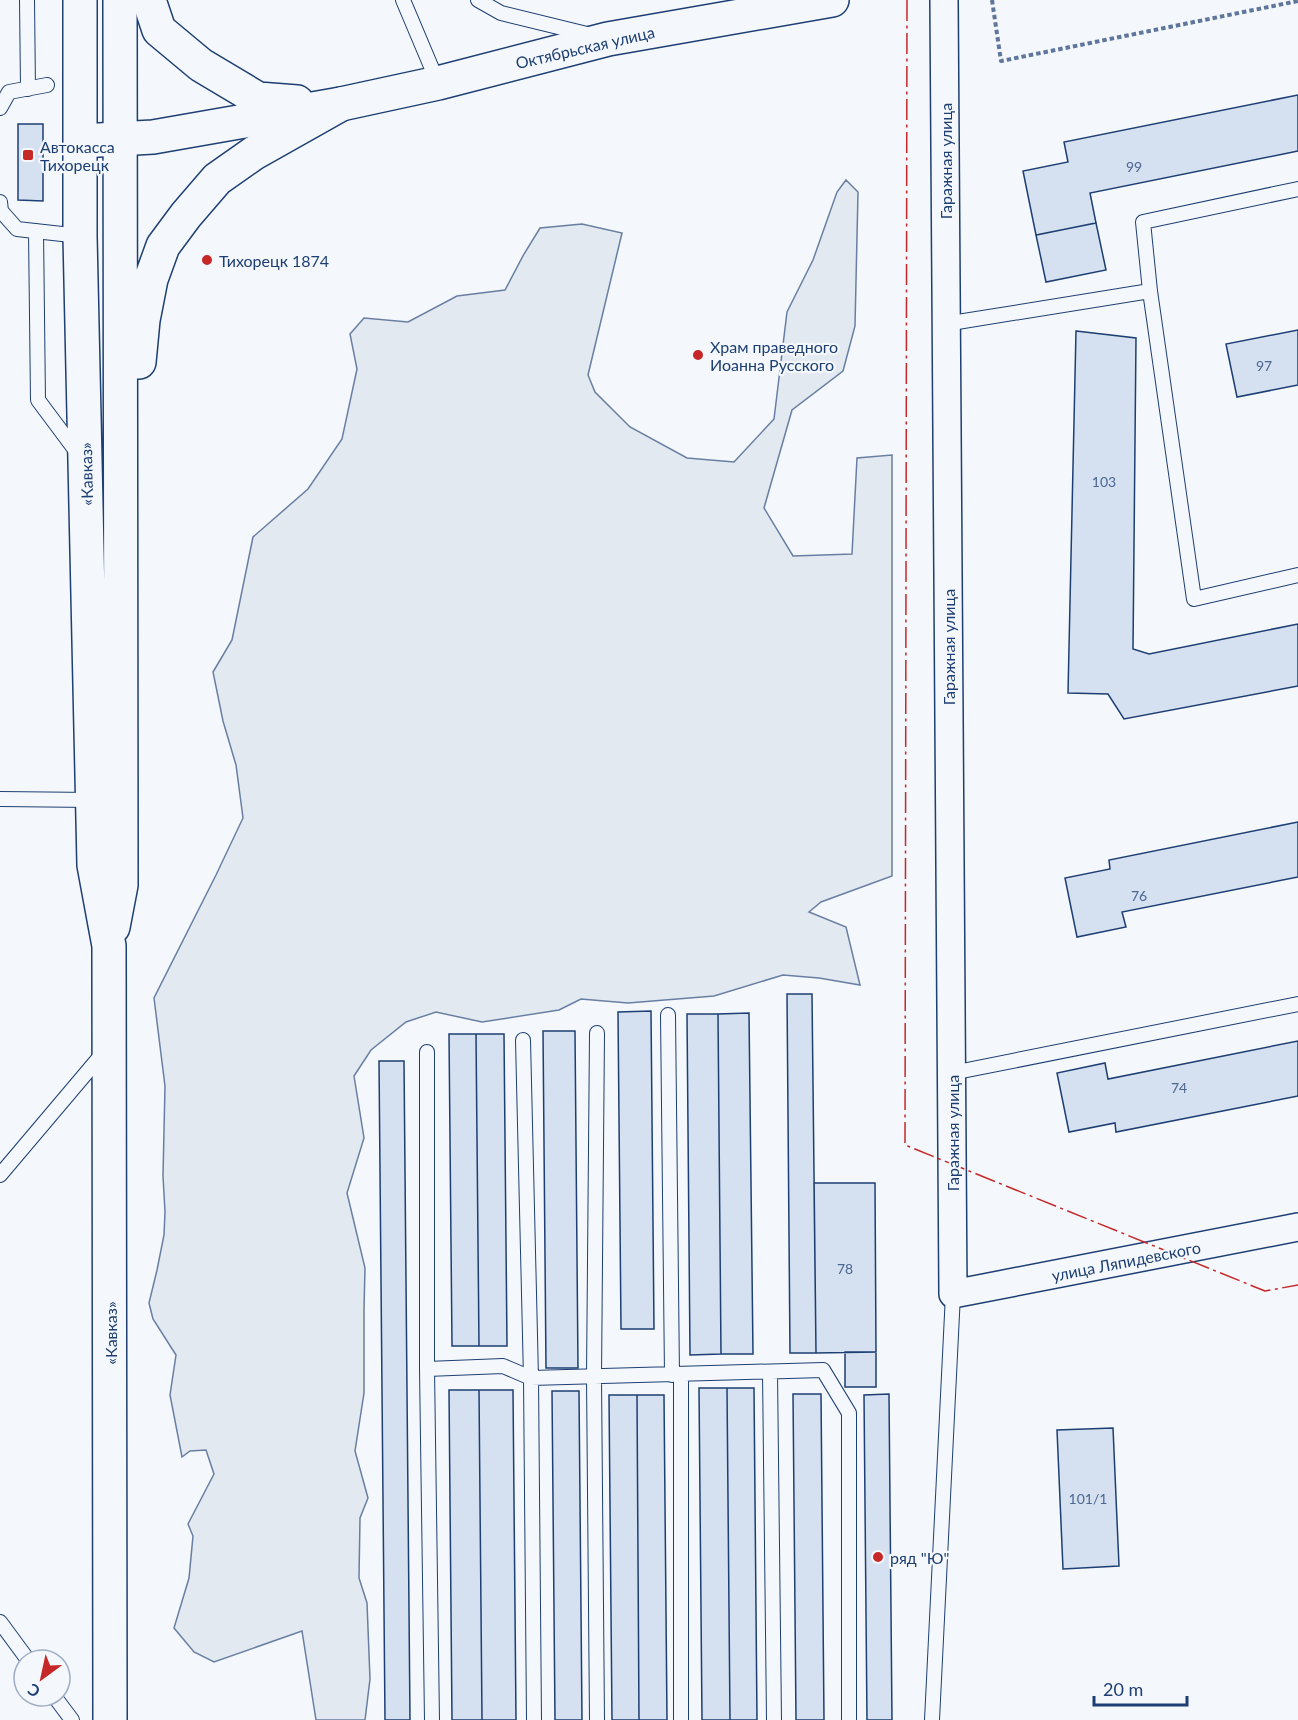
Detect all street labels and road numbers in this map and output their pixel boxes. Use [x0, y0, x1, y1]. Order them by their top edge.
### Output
street label: Октябрьская улица [514, 22, 656, 72]
street label: Гаражная улица [936, 103, 955, 219]
street label: «Кавказ» [76, 442, 96, 506]
street label: Гаражная улица [939, 589, 958, 705]
street label: Гаражная улица [943, 1075, 962, 1191]
street label: улица Ляпидевского [1050, 1237, 1202, 1285]
street label: «Кавказ» [101, 1301, 120, 1365]

